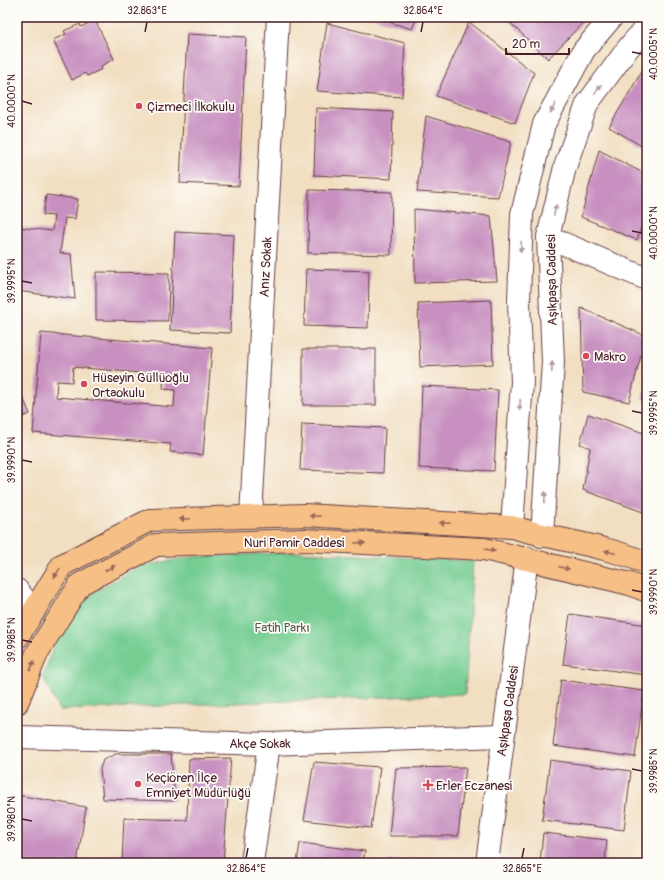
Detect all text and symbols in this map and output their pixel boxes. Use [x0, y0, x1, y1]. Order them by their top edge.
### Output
text: 32.863°E [127, 5, 167, 17]
text: 32.864°E [403, 5, 443, 17]
text: 40.0005°N [648, 28, 660, 80]
scale bar [506, 30, 569, 56]
text: 20 m [512, 37, 541, 52]
text: 40.0000°N [6, 74, 18, 128]
one-way arrow [594, 83, 602, 94]
place label: Çizmeci İlkokulu [147, 99, 235, 115]
marker: Çizmeci İlkokulu [134, 101, 144, 111]
one-way arrow [550, 102, 556, 114]
one-way arrow [552, 204, 558, 216]
text: 40.0000°N [648, 206, 660, 260]
street label: Aşıkpaşa Caddesi [543, 234, 561, 326]
street label: Anız Sokak [256, 236, 276, 298]
one-way arrow [518, 241, 524, 254]
text: 39.9995°N [6, 258, 18, 303]
place label: Makro [594, 349, 626, 365]
marker: Makro [581, 351, 591, 361]
one-way arrow [549, 361, 556, 373]
place label: Hüseyin Güllüoğlu Ortaokulu [92, 370, 189, 401]
marker: Hüseyin Güllüoğlu Ortaokulu [79, 379, 89, 389]
text: 39.9995°N [648, 390, 660, 435]
one-way arrow [517, 399, 524, 411]
text: 39.9990°N [6, 437, 18, 483]
one-way arrow [541, 491, 548, 503]
one-way arrow [309, 512, 321, 519]
one-way arrow [179, 515, 191, 522]
one-way arrow [439, 520, 451, 527]
street label: Nuri Pamir Caddesi [244, 535, 344, 551]
one-way arrow [354, 539, 366, 546]
one-way arrow [484, 548, 496, 554]
one-way arrow [604, 549, 616, 555]
one-way arrow [104, 565, 116, 571]
one-way arrow [558, 565, 571, 571]
one-way arrow [53, 568, 61, 578]
text: 39.9990°N [648, 569, 660, 615]
text: 39.9985°N [6, 617, 18, 662]
park label: Fatih Parkı [254, 620, 310, 636]
one-way arrow [29, 660, 35, 672]
street label: Aşıkpaşa Caddesi [494, 665, 522, 758]
street label: Akçe Sokak [229, 736, 291, 752]
text: 39.9985°N [648, 748, 660, 793]
place label: Keçiören İlçe Emniyet Müdürlüğü [146, 770, 251, 801]
place label: Erler Eczanesi [436, 778, 512, 794]
marker: Keçiören İlçe Emniyet Müdürlüğü [133, 779, 143, 789]
marker: Erler Eczanesi [423, 780, 433, 790]
text: 39.9980°N [6, 796, 18, 842]
text: 32.864°E [226, 863, 266, 875]
text: 32.865°E [502, 863, 542, 875]

